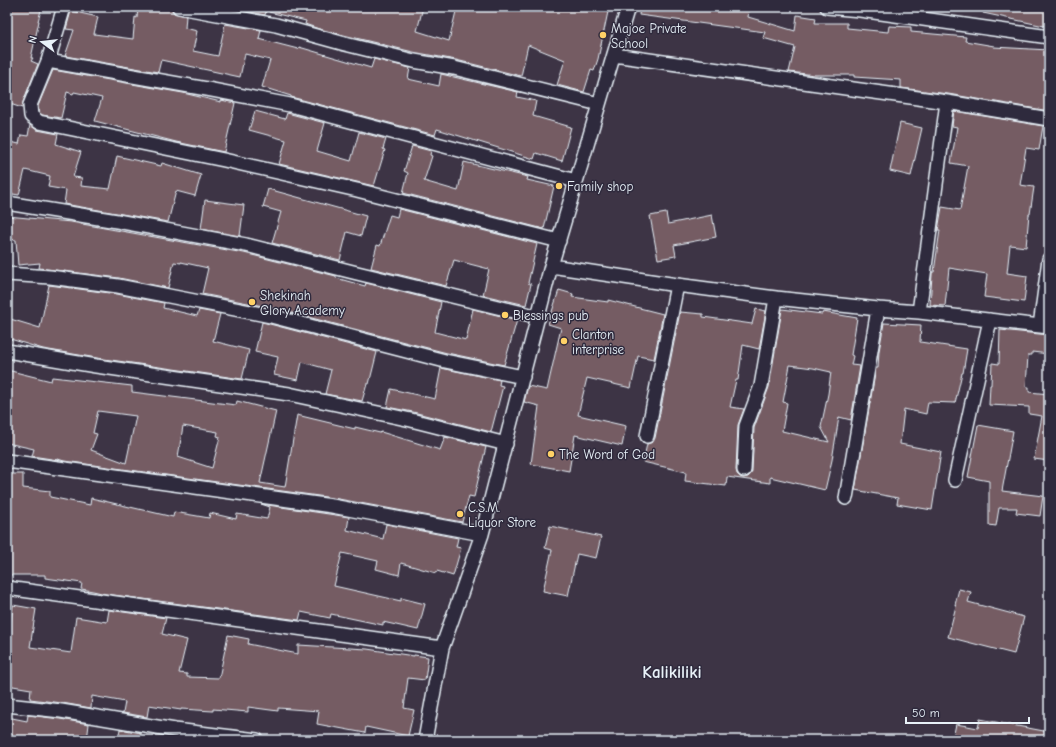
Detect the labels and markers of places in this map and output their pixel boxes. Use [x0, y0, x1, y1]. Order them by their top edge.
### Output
place label: Majoe Private School [611, 21, 687, 51]
marker: Majoe Private School [598, 30, 608, 40]
place label: Family shop [567, 179, 633, 194]
marker: Family shop [554, 181, 564, 191]
place label: Shekinah Glory Academy [260, 288, 345, 318]
marker: Shekinah Glory Academy [247, 297, 257, 307]
place label: Blessings pub [513, 308, 589, 323]
marker: Blessings pub [500, 310, 510, 320]
place label: Clanton interprise [572, 327, 625, 357]
marker: Clanton interprise [559, 336, 569, 346]
place label: The Word of God [559, 447, 655, 462]
marker: The Word of God [546, 449, 556, 459]
place label: C.S.M. Liquor Store [468, 500, 536, 530]
marker: C.S.M. Liquor Store [455, 509, 465, 519]

